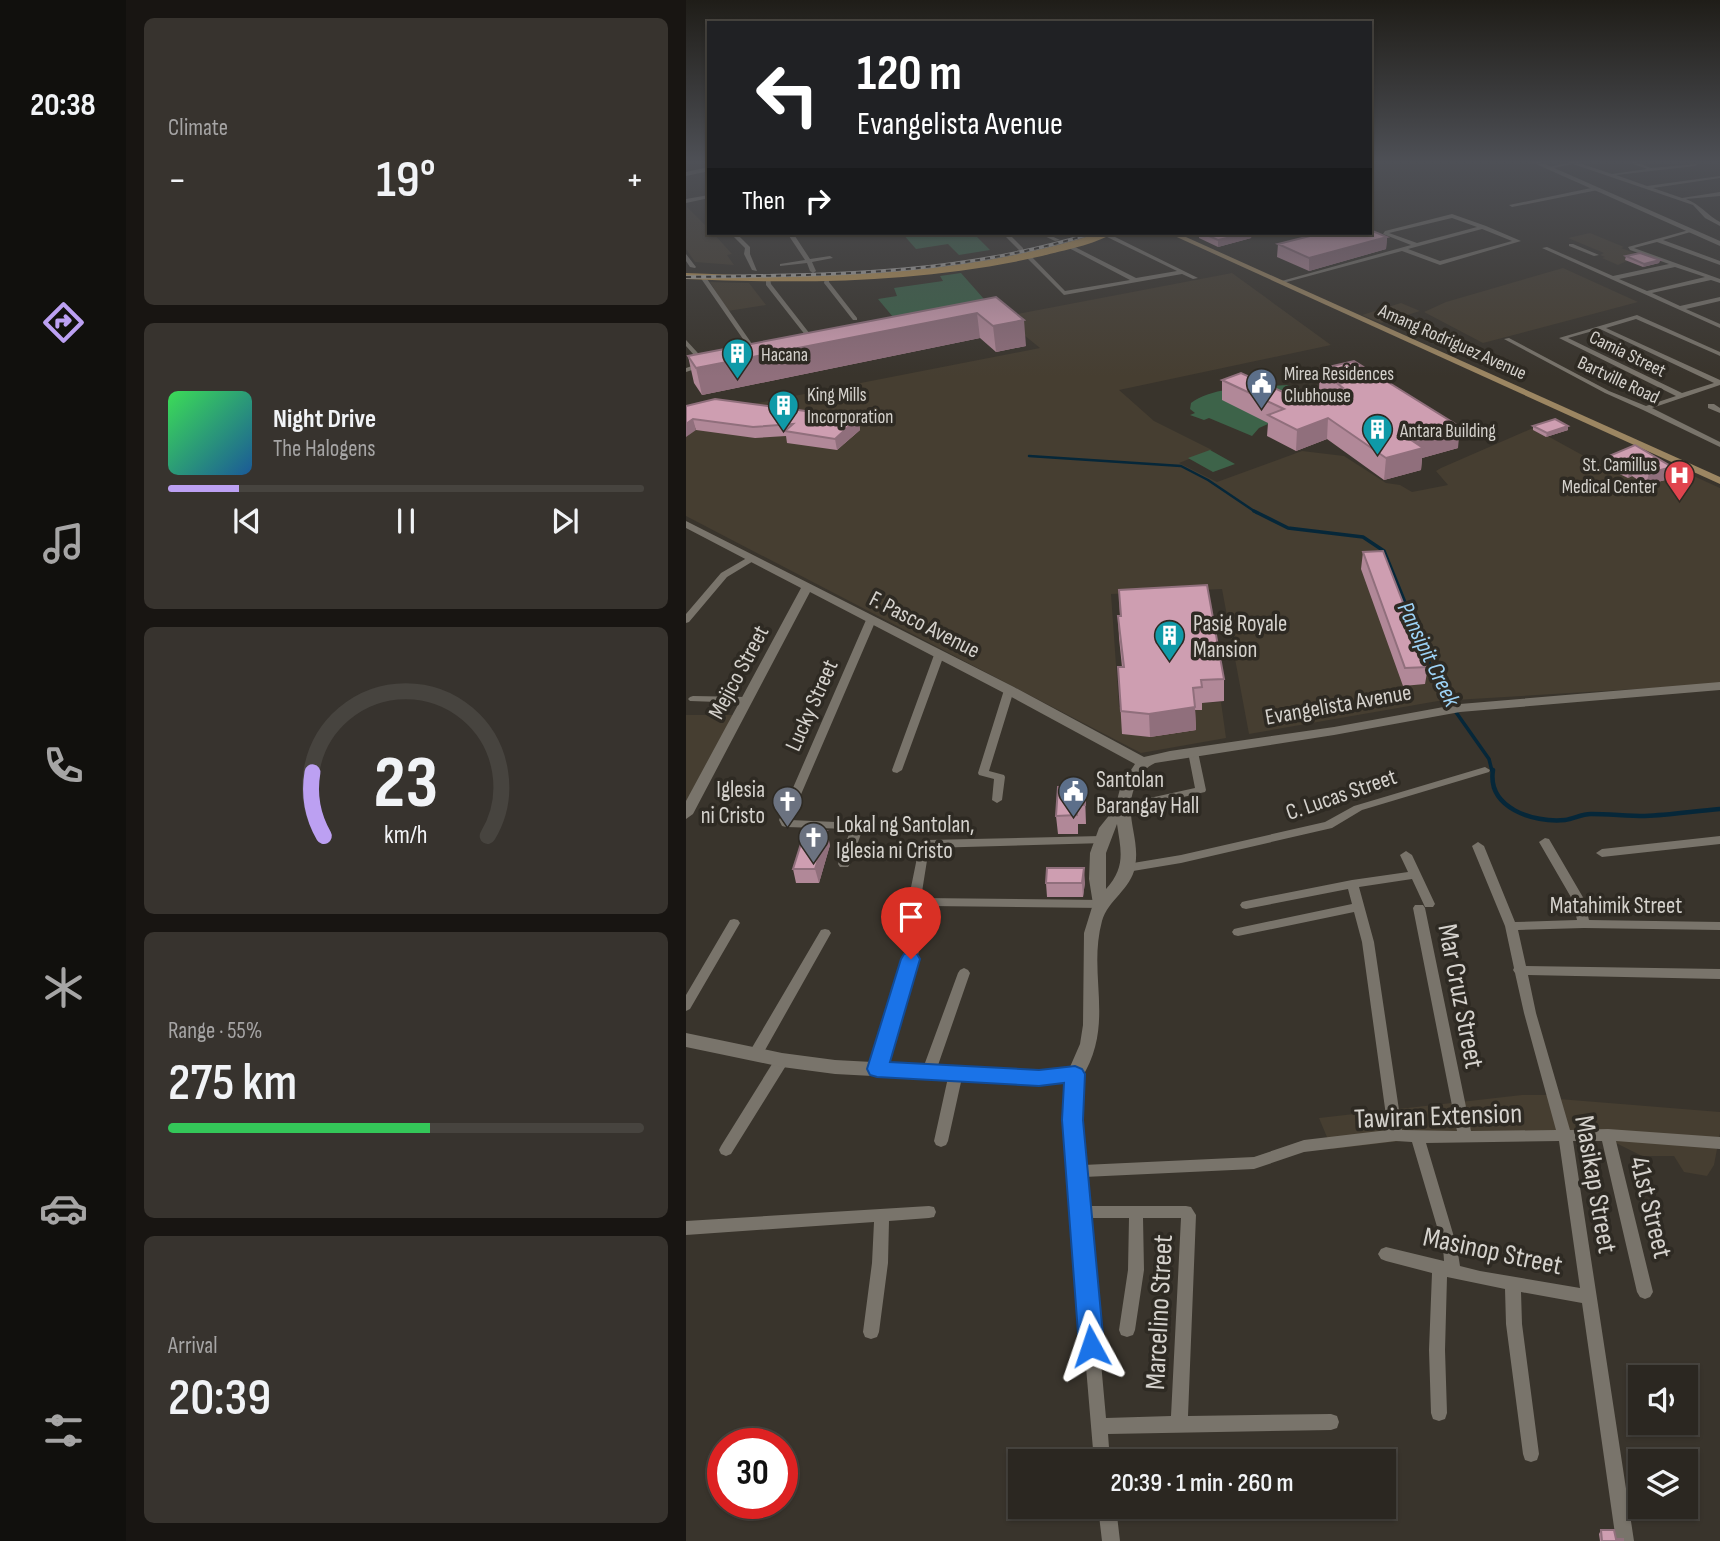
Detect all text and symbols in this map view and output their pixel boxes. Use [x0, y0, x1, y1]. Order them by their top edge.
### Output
text: 120 m [857, 45, 962, 104]
icon: left [742, 49, 833, 140]
text: 20:38 [30, 86, 96, 125]
text: Evangelista Avenue [857, 105, 1063, 144]
text: Climate [168, 114, 228, 142]
text: 19° [376, 149, 436, 212]
text: − [168, 158, 187, 203]
text: + [625, 158, 644, 203]
icon: right [799, 182, 837, 220]
text: Then [742, 186, 785, 217]
icon: directions [39, 298, 88, 347]
street label: Amang Rodriguez Avenue [1374, 299, 1530, 385]
street label: Camia Street [1585, 326, 1670, 383]
building icon: Hacana [721, 337, 755, 381]
place label: Hacana [761, 344, 808, 367]
street label: Bartville Road [1574, 351, 1663, 409]
place label: Mirea Residences Clubhouse [1284, 363, 1394, 408]
public building icon: Mirea Residences Clubhouse [1244, 367, 1278, 411]
place label: King Mills Incorporation [807, 384, 893, 429]
building icon: King Mills Incorporation [767, 388, 801, 432]
text: Night Drive [273, 404, 376, 435]
building icon: Antara Building [1360, 413, 1394, 457]
place label: Antara Building [1399, 420, 1496, 443]
text: The Halogens [273, 435, 376, 463]
place label: St. Camillus Medical Center [1562, 454, 1658, 499]
hospital icon: St. Camillus Medical Center [1663, 458, 1697, 502]
icon: previous [228, 502, 266, 540]
icon: pause [387, 502, 425, 540]
icon: next [546, 502, 584, 540]
icon: music [39, 519, 88, 568]
street label: F. Pasco Avenue [865, 585, 984, 665]
water label: Pansipit Creek [1391, 597, 1467, 712]
place label: Pasig Royale Mansion [1193, 610, 1287, 664]
building icon: Pasig Royale Mansion [1153, 619, 1187, 663]
street label: Mejico Street [703, 621, 775, 724]
street label: Lucky Street [779, 655, 844, 755]
street label: Evangelista Avenue [1263, 678, 1413, 732]
icon: phone [39, 741, 88, 790]
text: 23 [374, 741, 438, 829]
street label: C. Lucas Street [1282, 763, 1400, 827]
place label: Santolan Barangay Hall [1096, 766, 1199, 820]
public building icon: Santolan Barangay Hall [1056, 775, 1090, 819]
place label: Iglesia ni Cristo [701, 776, 765, 830]
church icon: Iglesia ni Cristo [771, 785, 805, 829]
place label: Lokal ng Santolan, Iglesia ni Cristo [836, 811, 975, 865]
text: km/h [384, 820, 428, 851]
church icon: Lokal ng Santolan, Iglesia ni Cristo [796, 820, 830, 864]
pin [881, 887, 941, 959]
street label: Matahimik Street [1550, 892, 1682, 920]
icon: arrive [892, 898, 930, 936]
street label: Mar Cruz Street [1430, 921, 1491, 1071]
icon: climate [39, 963, 88, 1012]
text: Range · 55% [168, 1017, 262, 1045]
text: 275 km [168, 1052, 297, 1115]
street label: Tawiran Extension [1353, 1097, 1523, 1136]
street label: Masikap Street [1567, 1113, 1624, 1256]
street label: 41st Street [1622, 1153, 1679, 1262]
icon: car [39, 1184, 88, 1233]
street label: Masinop Street [1420, 1221, 1565, 1282]
street label: Marcelino Street [1139, 1234, 1180, 1391]
position arrow [1054, 1309, 1128, 1383]
text: Arrival [168, 1332, 217, 1360]
map controls [1628, 1365, 1698, 1519]
button: sound [1628, 1365, 1698, 1435]
text: 20:39 [168, 1367, 271, 1430]
icon: filters [39, 1406, 88, 1455]
speed limit sign: 30 [707, 1428, 798, 1519]
button: layers [1628, 1449, 1698, 1519]
text: 20:39 · 1 min · 260 m [1111, 1468, 1293, 1499]

